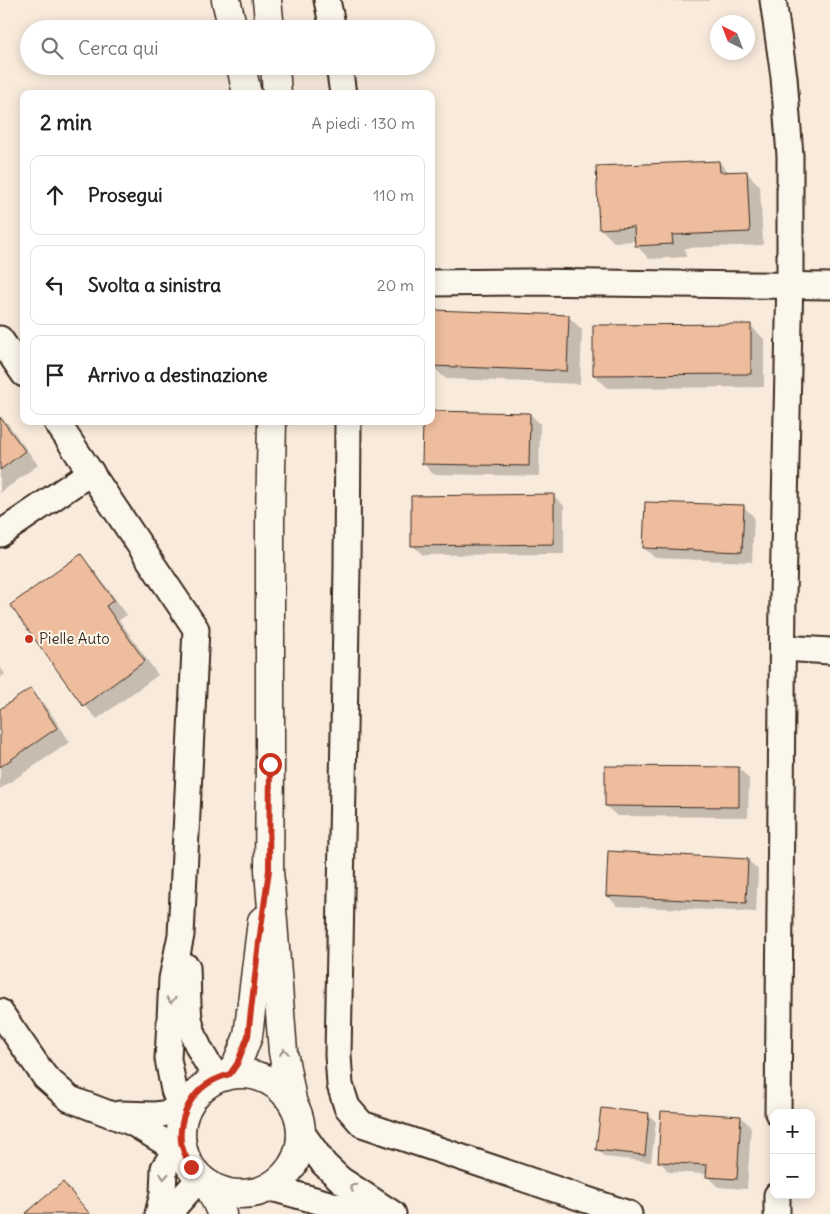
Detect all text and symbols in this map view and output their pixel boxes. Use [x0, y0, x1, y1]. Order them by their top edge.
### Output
north arrow [710, 15, 755, 60]
search box [20, 20, 435, 75]
icon: search [38, 34, 66, 62]
text: Cerca qui [78, 36, 159, 60]
text: 2 min [40, 109, 92, 136]
text: A piedi · 130 m [312, 113, 415, 133]
icon: ahead [41, 181, 69, 209]
text: Prosegui [88, 183, 163, 207]
text: 110 m [373, 185, 414, 205]
icon: left [41, 271, 69, 299]
text: Svolta a sinistra [88, 273, 221, 297]
text: 20 m [377, 275, 414, 295]
icon: arrive [41, 361, 69, 389]
text: Arrivo a destinazione [88, 363, 267, 387]
place label: Pielle Auto [39, 629, 110, 648]
marker: Pielle Auto [23, 633, 35, 645]
route start [259, 753, 282, 776]
one-way arrow [166, 996, 177, 1004]
one-way arrow [279, 1048, 289, 1057]
map controls [770, 1109, 815, 1199]
button: + [770, 1109, 815, 1154]
button: − [770, 1154, 815, 1199]
route end [180, 1156, 203, 1179]
one-way arrow [158, 1172, 169, 1180]
one-way arrow [349, 1184, 358, 1193]

